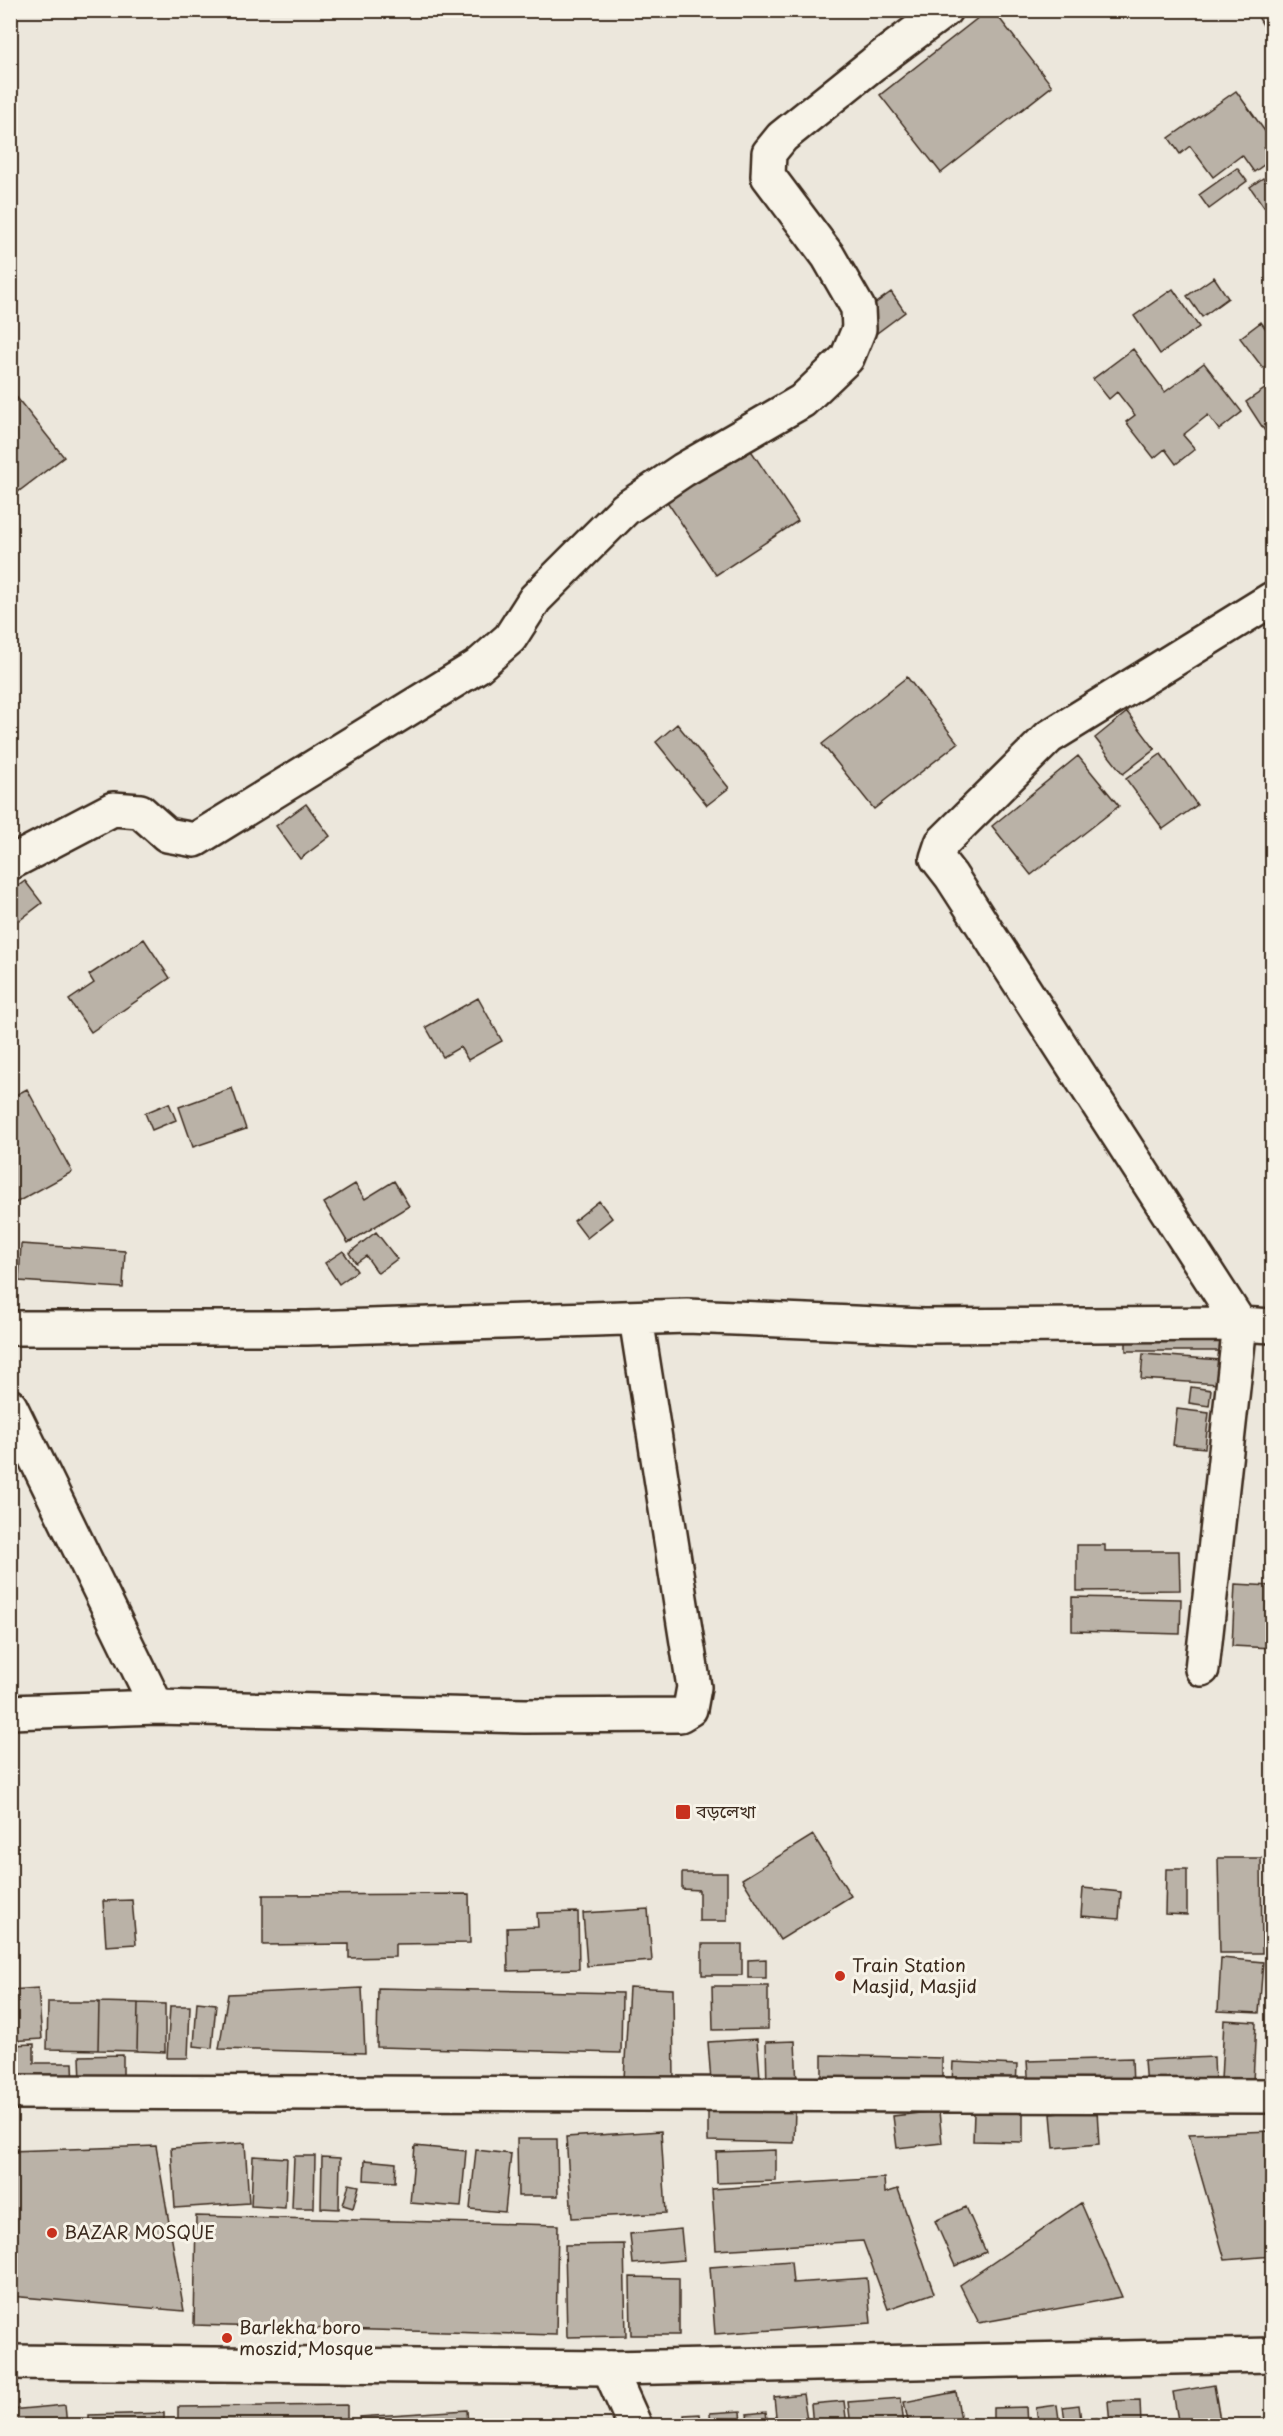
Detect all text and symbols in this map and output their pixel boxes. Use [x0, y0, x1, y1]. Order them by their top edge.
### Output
place label: বড়লেখা [695, 1797, 756, 1824]
marker: বড়লেখা [674, 1803, 692, 1821]
place label: Train Station Masjid, Masjid [852, 1951, 977, 1999]
marker: Train Station Masjid, Masjid [833, 1969, 847, 1983]
place label: BAZAR MOSQUE [64, 2218, 215, 2245]
marker: BAZAR MOSQUE [45, 2226, 59, 2240]
place label: Barlekha boro moszid, Mosque [239, 2313, 374, 2361]
marker: Barlekha boro moszid, Mosque [220, 2331, 234, 2345]

